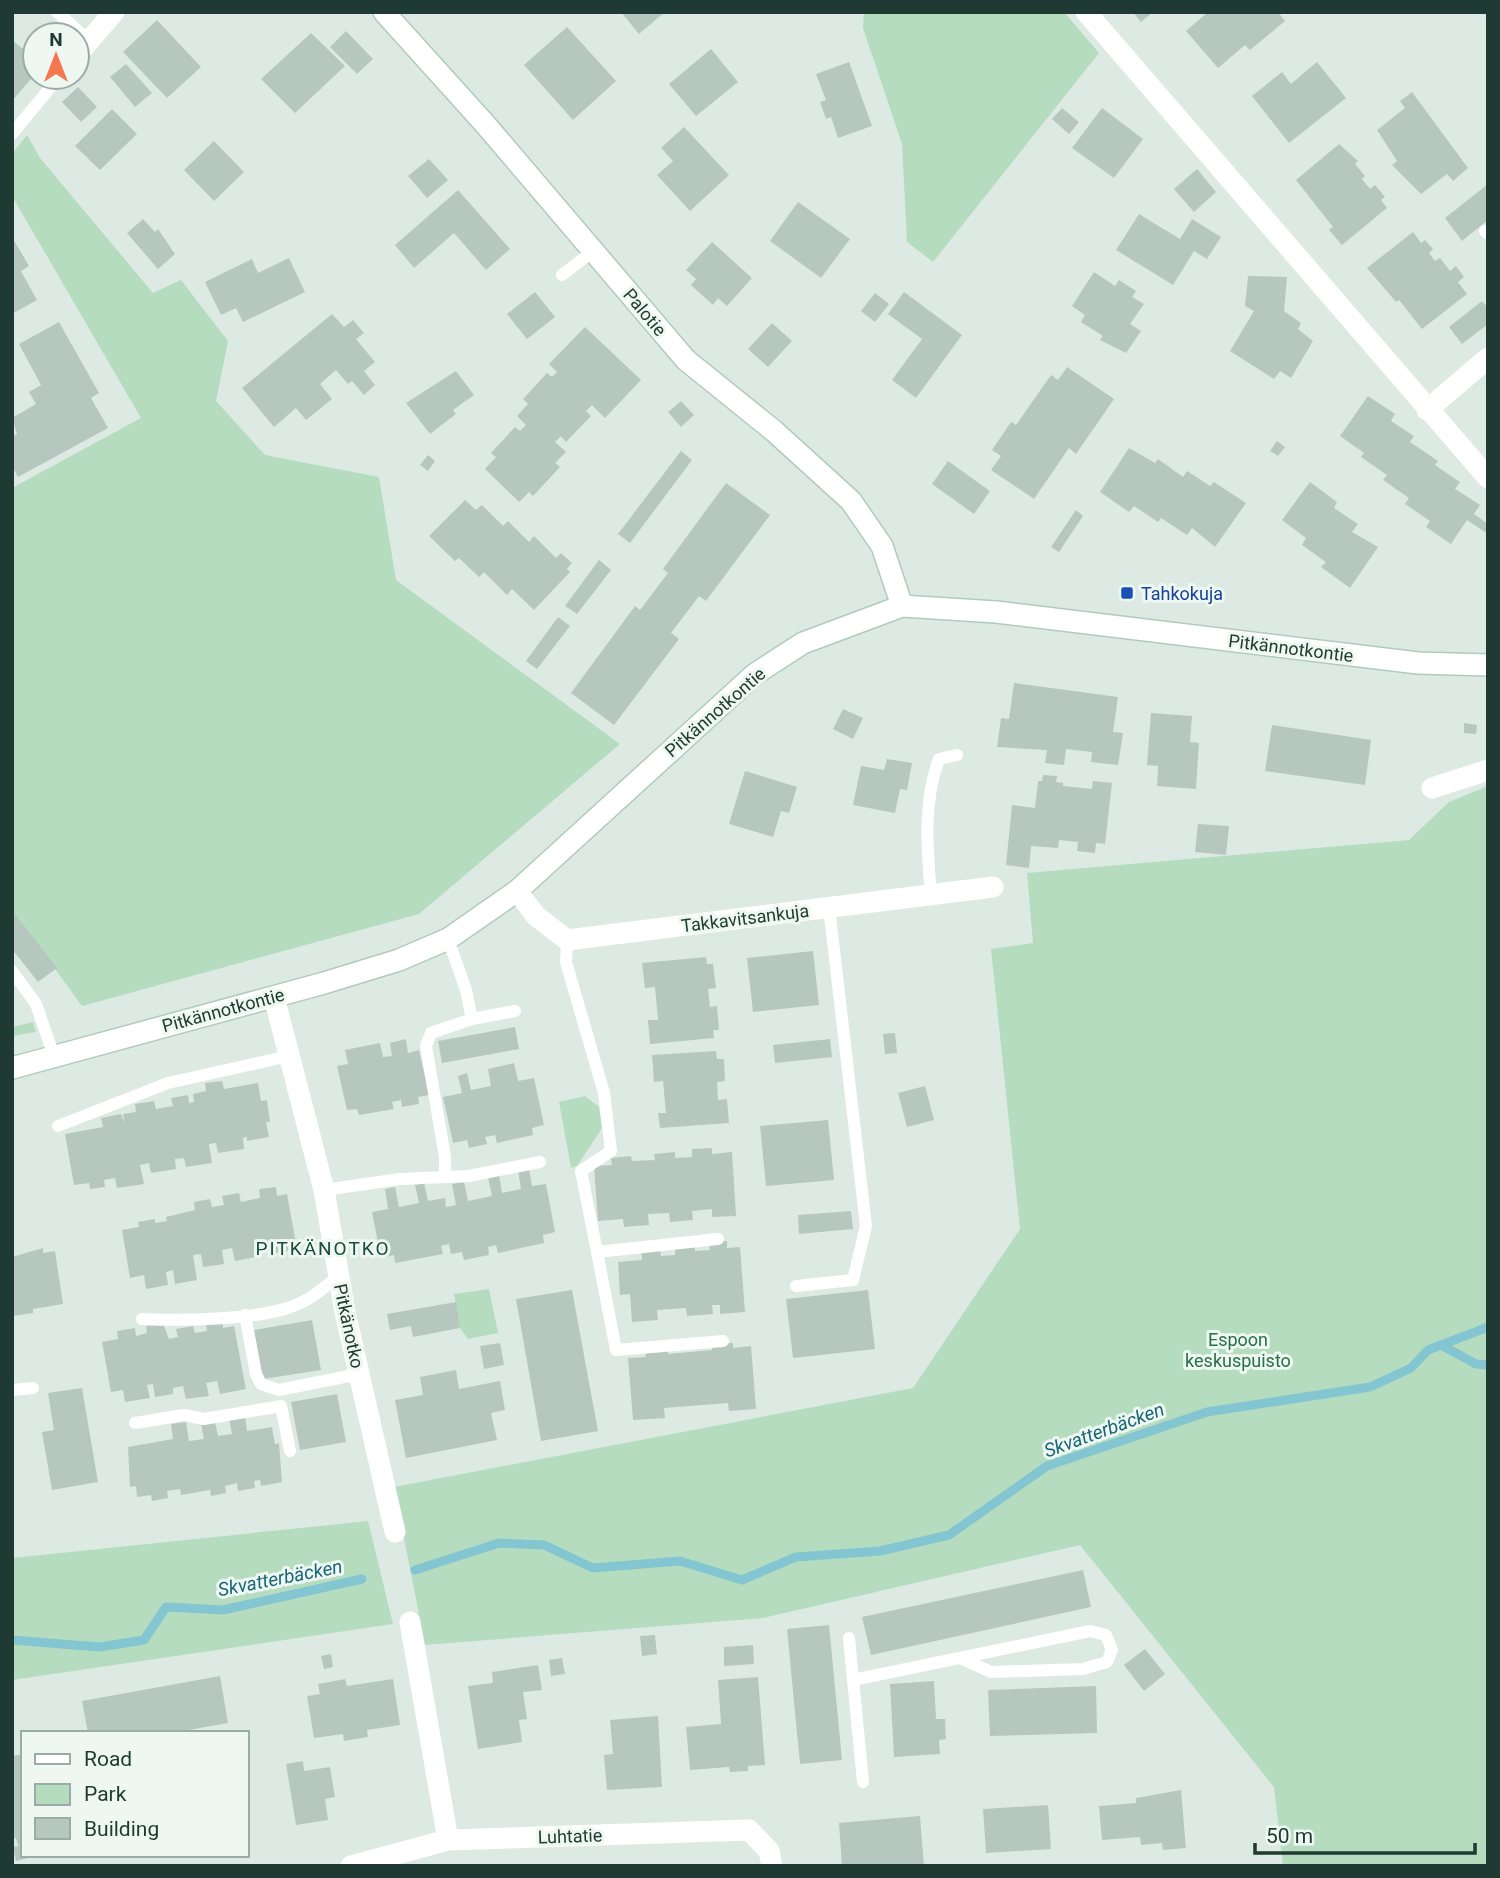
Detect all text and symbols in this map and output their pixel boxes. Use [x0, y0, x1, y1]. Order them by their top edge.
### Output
north arrow [21, 21, 91, 91]
text: N [49, 28, 63, 51]
street label: Palotie [619, 284, 671, 340]
place label: Tahkokuja [1141, 583, 1223, 604]
marker: Tahkokuja [1119, 585, 1135, 601]
street label: Pitkännotkontie [1227, 630, 1355, 666]
street label: Pitkännotkontie [661, 663, 769, 761]
street label: Takkavitsankuja [680, 900, 810, 936]
street label: Pitkännotkontie [160, 984, 286, 1036]
district label: PITKÄNOTKO [256, 1237, 390, 1260]
street label: Pitkänotko [330, 1282, 368, 1370]
park label: Espoon keskuspuisto [1185, 1329, 1291, 1371]
water label: Skvatterbäcken [1041, 1398, 1167, 1462]
water label: Skvatterbäcken [216, 1555, 344, 1601]
legend [21, 1731, 248, 1857]
text: Road [84, 1747, 132, 1771]
text: Park [84, 1782, 127, 1806]
scale bar [1255, 1812, 1476, 1856]
text: Building [84, 1817, 159, 1841]
street label: Luhtatie [537, 1824, 603, 1848]
text: 50 m [1266, 1824, 1313, 1848]

